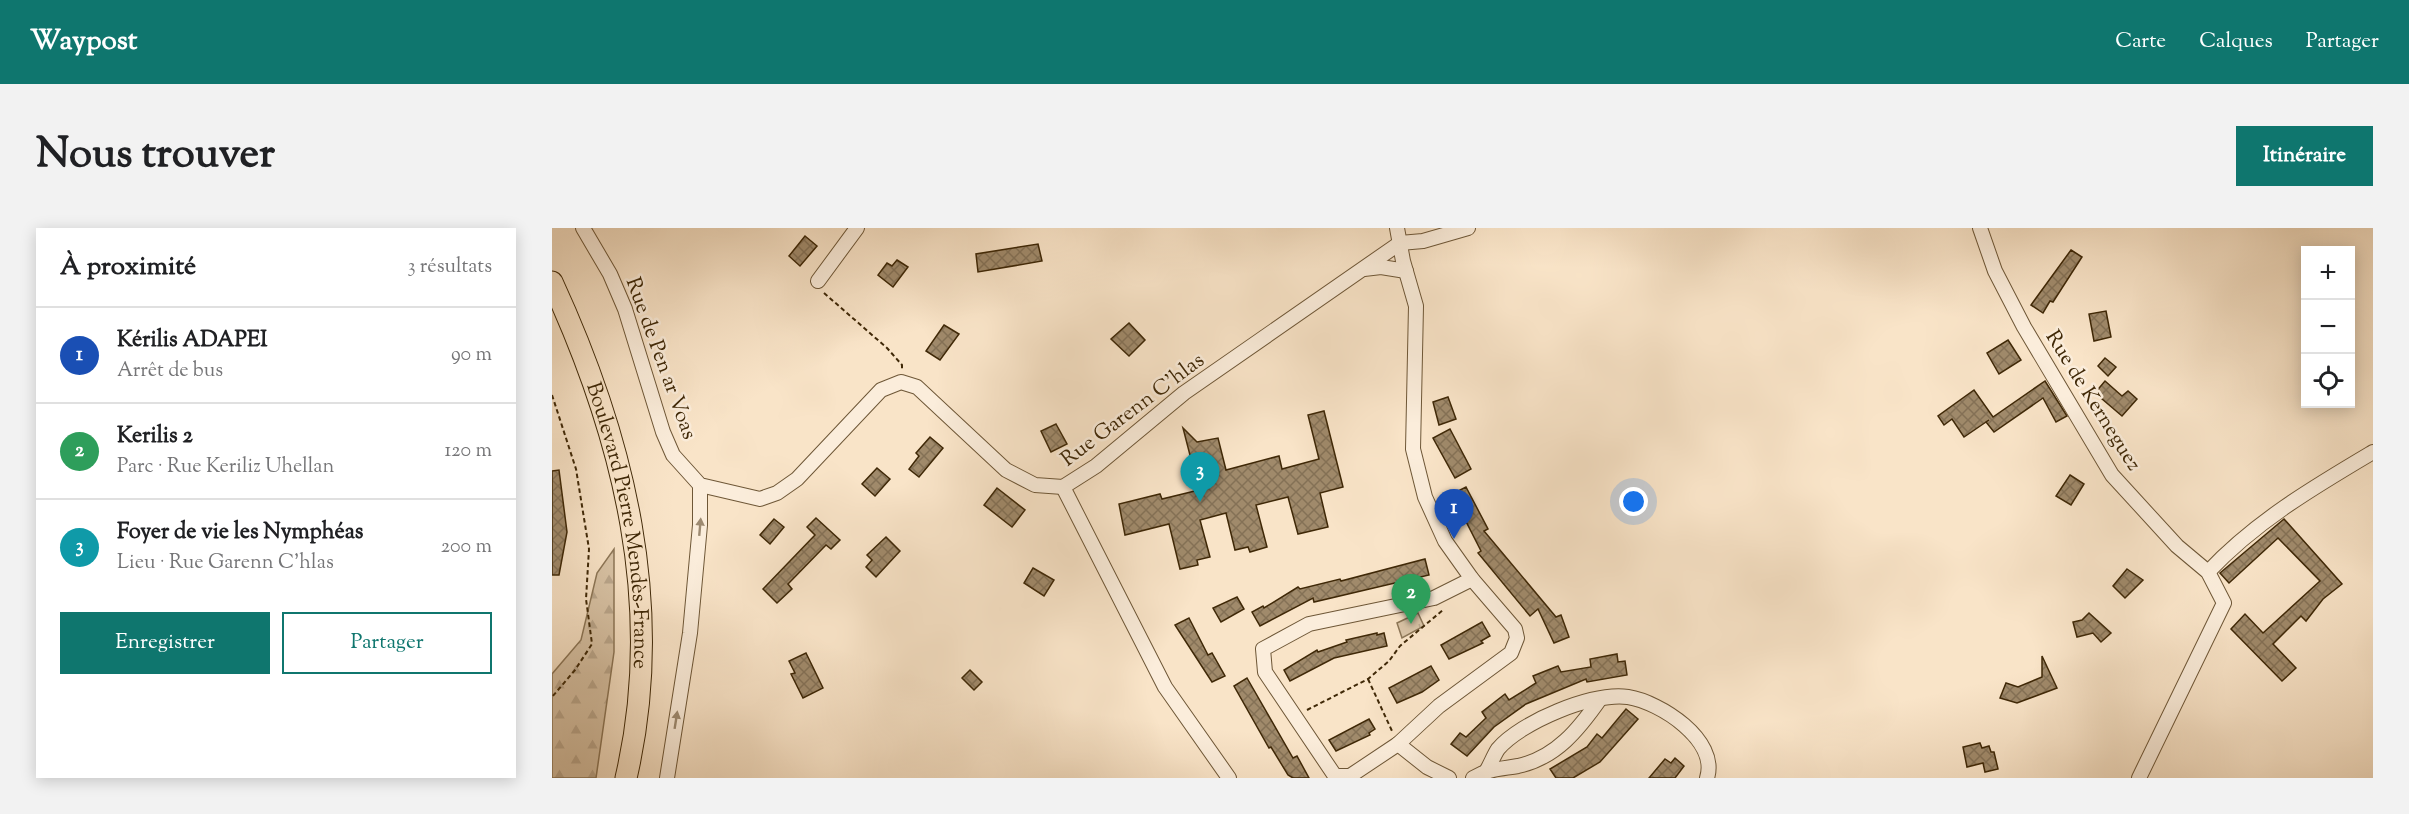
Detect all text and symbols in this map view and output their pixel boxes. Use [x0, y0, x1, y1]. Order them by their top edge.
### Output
text: Waypost [30, 22, 137, 62]
text: Carte [2115, 27, 2166, 57]
text: Calques [2199, 27, 2273, 57]
text: Partager [2306, 27, 2379, 57]
text: Nous trouver [36, 126, 275, 186]
button: Itinéraire [2236, 126, 2373, 186]
map controls [2301, 246, 2355, 408]
button: + [2301, 246, 2355, 300]
text: À proximité [60, 249, 196, 286]
text: 3 résultats [408, 253, 492, 282]
street label: Rue de Pen ar Voas [617, 273, 703, 444]
button: − [2301, 300, 2355, 354]
text: Kérilis ADAPEI [117, 325, 267, 357]
street label: Rue de Kerneguez [2037, 325, 2148, 477]
text: 1 [76, 341, 83, 370]
text: 90 m [451, 341, 492, 370]
street label: Rue Garenn C'hlas [1055, 347, 1211, 475]
button: locate [2301, 354, 2355, 408]
text: Arrêt de bus [117, 357, 223, 386]
street label: Boulevard Pierre Mendès-France [577, 379, 655, 670]
text: Kerilis 2 [117, 421, 193, 453]
text: 2 [75, 437, 84, 466]
text: 120 m [444, 437, 492, 466]
pin: 3 [1180, 452, 1220, 502]
text: Parc · Rue Keriliz Uhellan [117, 453, 334, 482]
your location [1619, 487, 1648, 516]
pin: 1 [1434, 490, 1474, 539]
text: Foyer de vie les Nymphéas [117, 517, 363, 549]
one-way arrow [695, 517, 705, 536]
text: 3 [75, 533, 84, 562]
text: 200 m [441, 533, 492, 562]
text: Lieu · Rue Garenn C'hlas [117, 549, 334, 578]
pin: 2 [1392, 574, 1430, 624]
button: Enregistrer [60, 612, 270, 674]
button: Partager [282, 612, 492, 674]
one-way arrow [672, 711, 681, 730]

